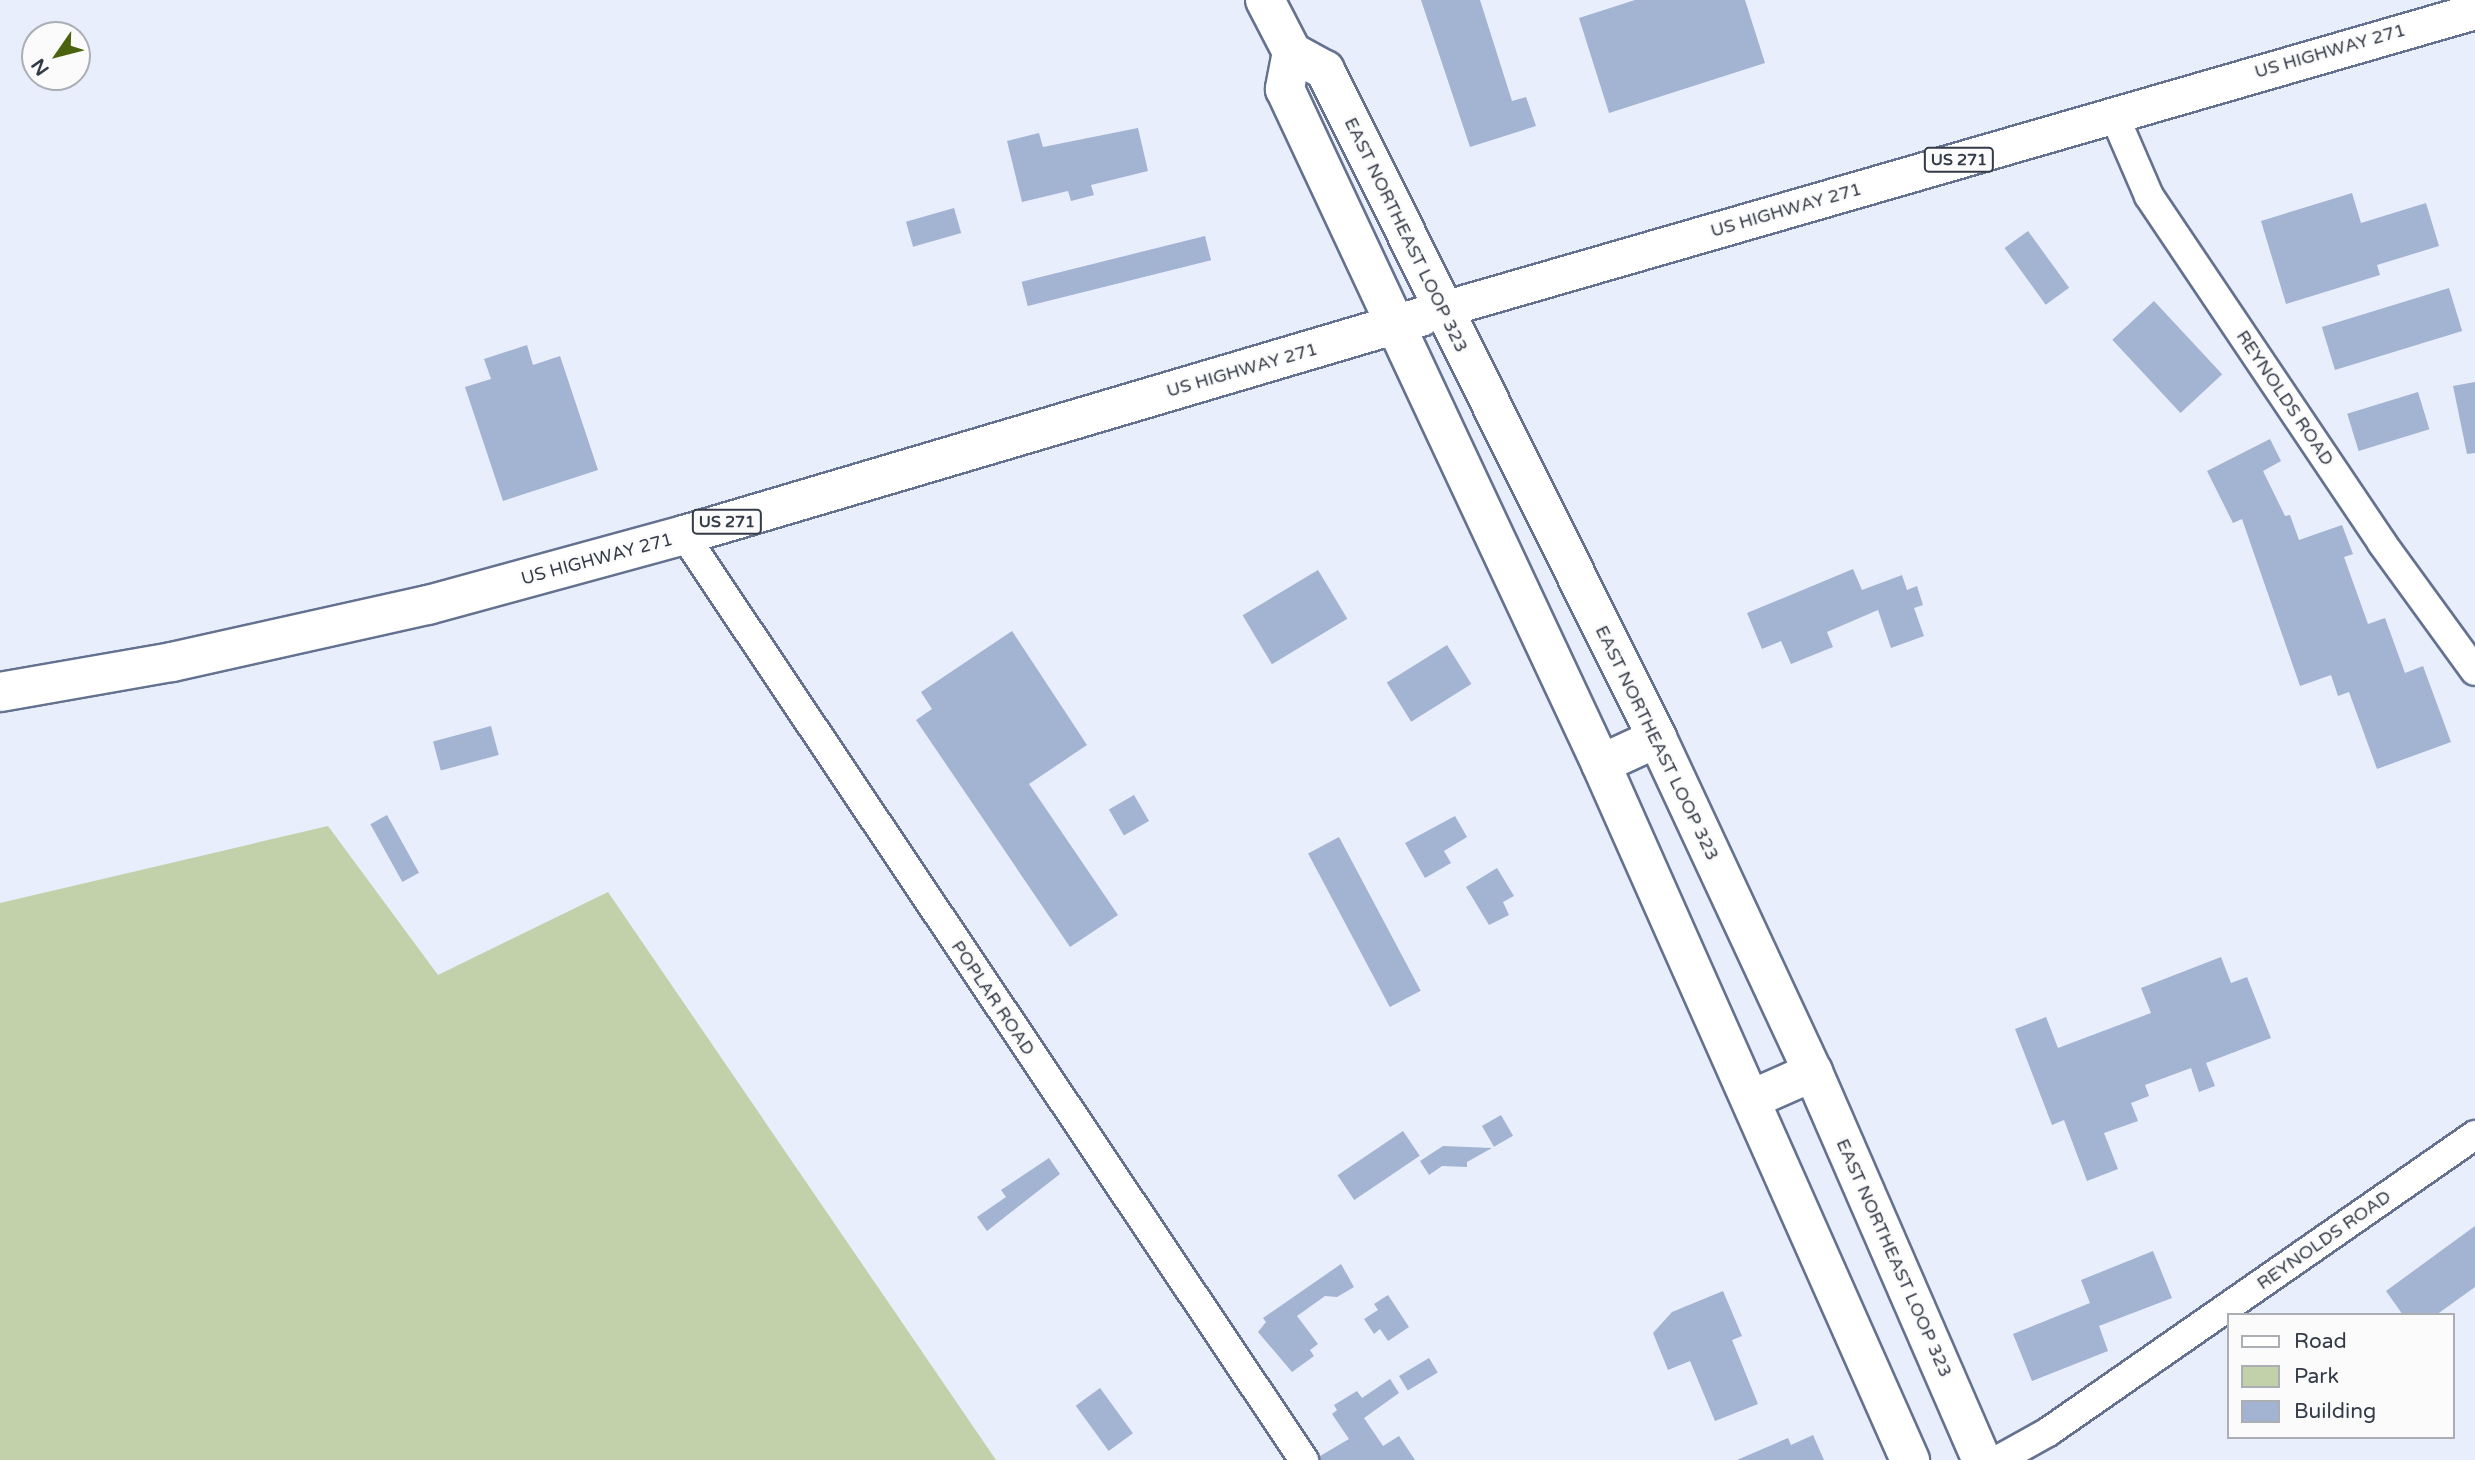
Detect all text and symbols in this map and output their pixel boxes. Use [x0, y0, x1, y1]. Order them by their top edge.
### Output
street label: US HIGHWAY 271 [2252, 19, 2408, 83]
north arrow [21, 21, 91, 91]
text: N [27, 54, 54, 79]
street label: EAST NORTHEAST LOOP 323 [1340, 114, 1472, 356]
road number: US 271 [1922, 148, 1996, 172]
street label: US HIGHWAY 271 [1708, 178, 1864, 242]
street label: REYNOLDS ROAD [2232, 326, 2338, 470]
street label: US HIGHWAY 271 [1164, 338, 1320, 402]
road number: US 271 [690, 509, 764, 534]
street label: US HIGHWAY 271 [519, 528, 675, 590]
street label: EAST NORTHEAST LOOP 323 [1591, 622, 1723, 864]
street label: POPLAR ROAD [947, 936, 1039, 1060]
street label: EAST NORTHEAST LOOP 323 [1832, 1135, 1956, 1381]
street label: REYNOLDS ROAD [2253, 1186, 2395, 1294]
legend [2226, 1313, 2454, 1439]
text: Road [2294, 1329, 2347, 1354]
text: Park [2294, 1364, 2339, 1389]
text: Building [2294, 1399, 2376, 1424]

